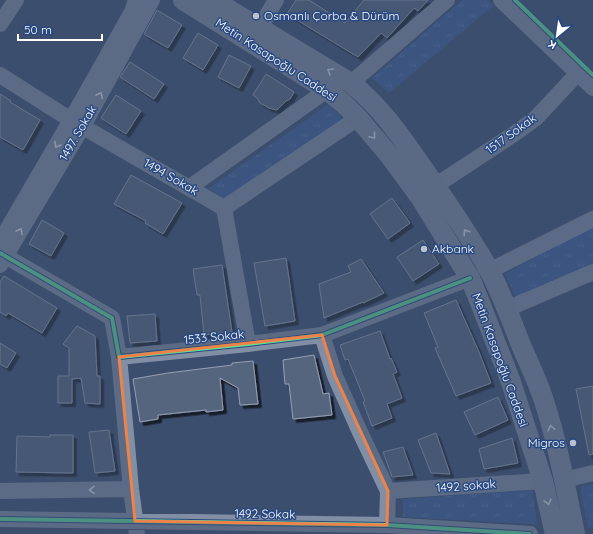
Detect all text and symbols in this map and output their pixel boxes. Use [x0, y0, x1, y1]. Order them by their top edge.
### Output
place label: Osmanlı Çorba & Dürüm [264, 8, 399, 23]
marker: Osmanlı Çorba & Dürüm [251, 11, 261, 21]
street label: Metin Kasapoğlu Caddesi [213, 15, 340, 104]
scale bar [18, 16, 102, 42]
north arrow [537, 16, 577, 56]
text: 50 m [24, 22, 52, 37]
text: K [546, 37, 559, 53]
one-way arrow [327, 68, 334, 75]
one-way arrow [95, 92, 103, 99]
street label: 1497. Sokak [56, 102, 99, 163]
street label: 1517 Sokak [482, 110, 539, 157]
one-way arrow [368, 131, 375, 138]
one-way arrow [54, 141, 61, 148]
street label: 1494 Sokak [141, 155, 201, 198]
one-way arrow [16, 228, 23, 235]
one-way arrow [463, 229, 471, 236]
place label: Akbank [432, 241, 474, 256]
marker: Akbank [419, 244, 429, 254]
street label: Metin Kasapoğlu Caddesi [469, 291, 532, 429]
street label: 1533 Sokak [183, 326, 245, 347]
one-way arrow [548, 424, 556, 431]
place label: Migros [528, 435, 565, 450]
marker: Migros [568, 438, 578, 448]
street label: 1492 sokak [436, 476, 496, 495]
one-way arrow [89, 485, 95, 494]
one-way arrow [543, 499, 551, 505]
street label: 1492 Sokak [234, 505, 296, 522]

